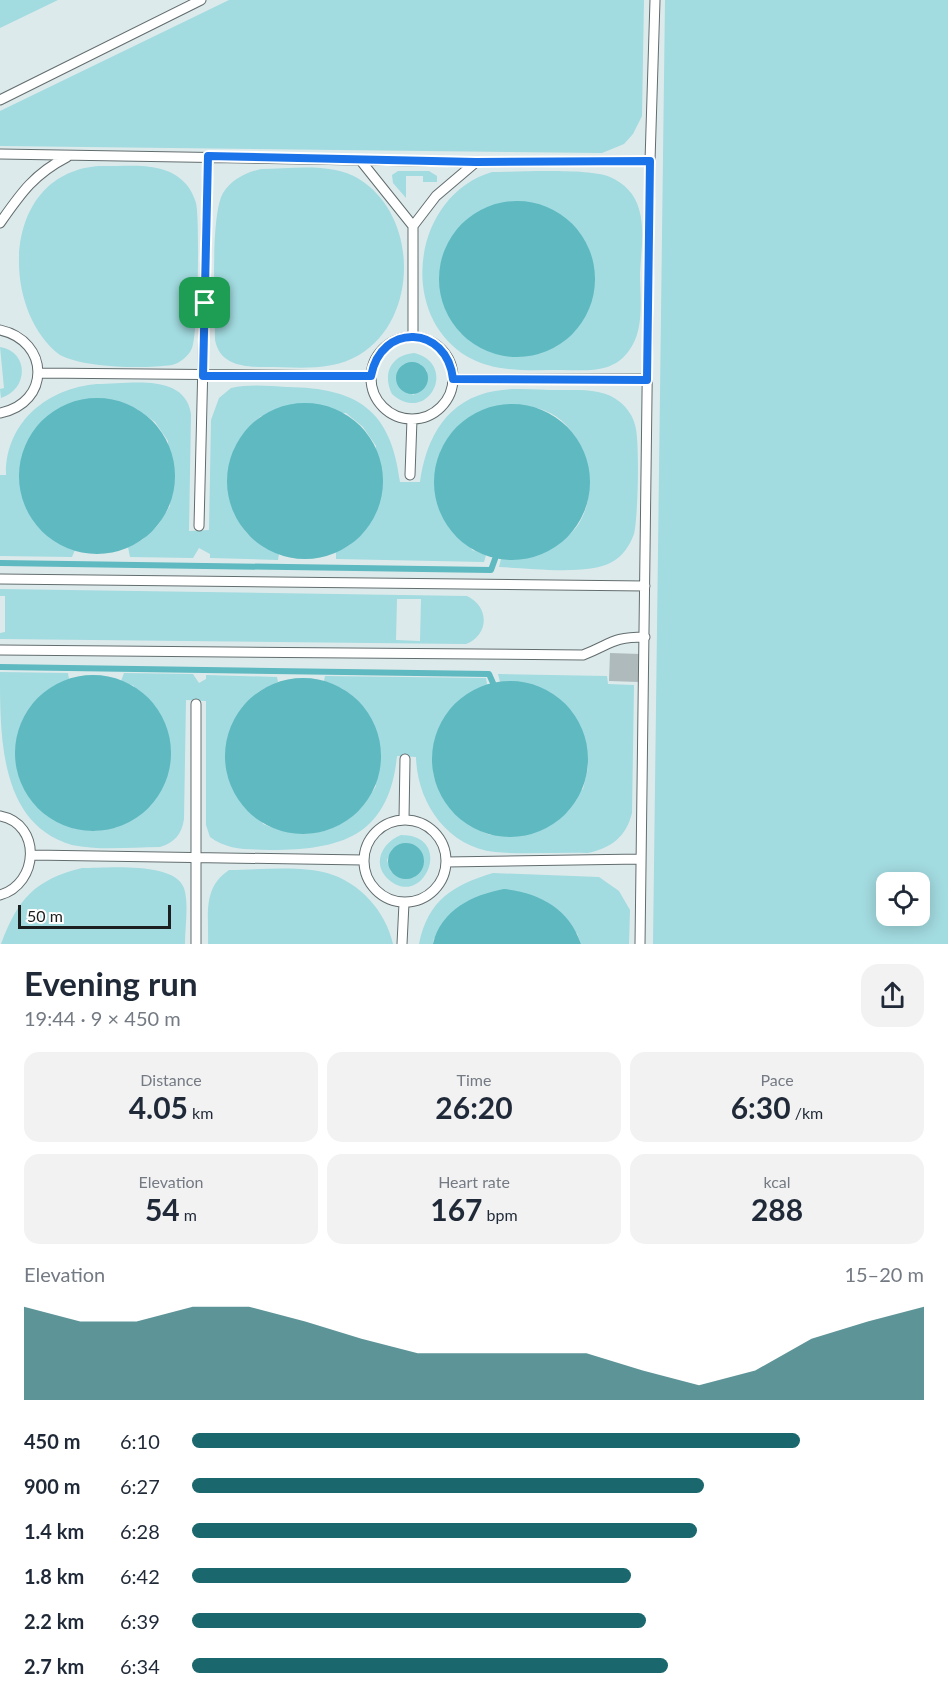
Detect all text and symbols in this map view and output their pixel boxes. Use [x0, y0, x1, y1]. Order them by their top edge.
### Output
pin [179, 277, 230, 328]
icon: arrive [188, 286, 221, 319]
map controls [876, 872, 930, 926]
button: locate [876, 872, 930, 926]
scale bar [18, 902, 171, 929]
text: 50 m [27, 906, 63, 925]
text: Evening run [24, 963, 198, 1003]
button: share [861, 964, 924, 1027]
text: 19:44 · 9 × 450 m [24, 1006, 181, 1030]
text: Distance [140, 1070, 202, 1089]
text: Time [457, 1070, 491, 1089]
text: Pace [760, 1070, 794, 1089]
text: 4.05 [129, 1089, 188, 1125]
text: 26:20 [435, 1089, 513, 1125]
text: 6:30 [731, 1089, 791, 1125]
text: km [188, 1103, 213, 1122]
text: /km [791, 1103, 823, 1122]
text: Elevation [139, 1172, 204, 1191]
text: Heart rate [438, 1172, 510, 1191]
text: kcal [763, 1172, 791, 1191]
text: 54 [145, 1191, 180, 1227]
text: 167 [430, 1191, 483, 1227]
text: 288 [751, 1191, 803, 1227]
text: m [180, 1205, 197, 1224]
text: bpm [483, 1205, 518, 1224]
text: Elevation [24, 1262, 105, 1286]
text: 15–20 m [844, 1262, 924, 1286]
text: 450 m [24, 1429, 80, 1453]
text: 6:10 [120, 1429, 160, 1453]
text: 900 m [24, 1474, 80, 1498]
text: 6:27 [120, 1474, 160, 1498]
text: 1.4 km [24, 1519, 84, 1543]
text: 6:28 [120, 1519, 160, 1543]
text: 1.8 km [24, 1564, 84, 1588]
text: 6:42 [120, 1564, 160, 1588]
text: 2.2 km [24, 1609, 84, 1633]
text: 6:39 [120, 1609, 160, 1633]
text: 2.7 km [24, 1654, 84, 1678]
text: 6:34 [120, 1654, 160, 1678]

